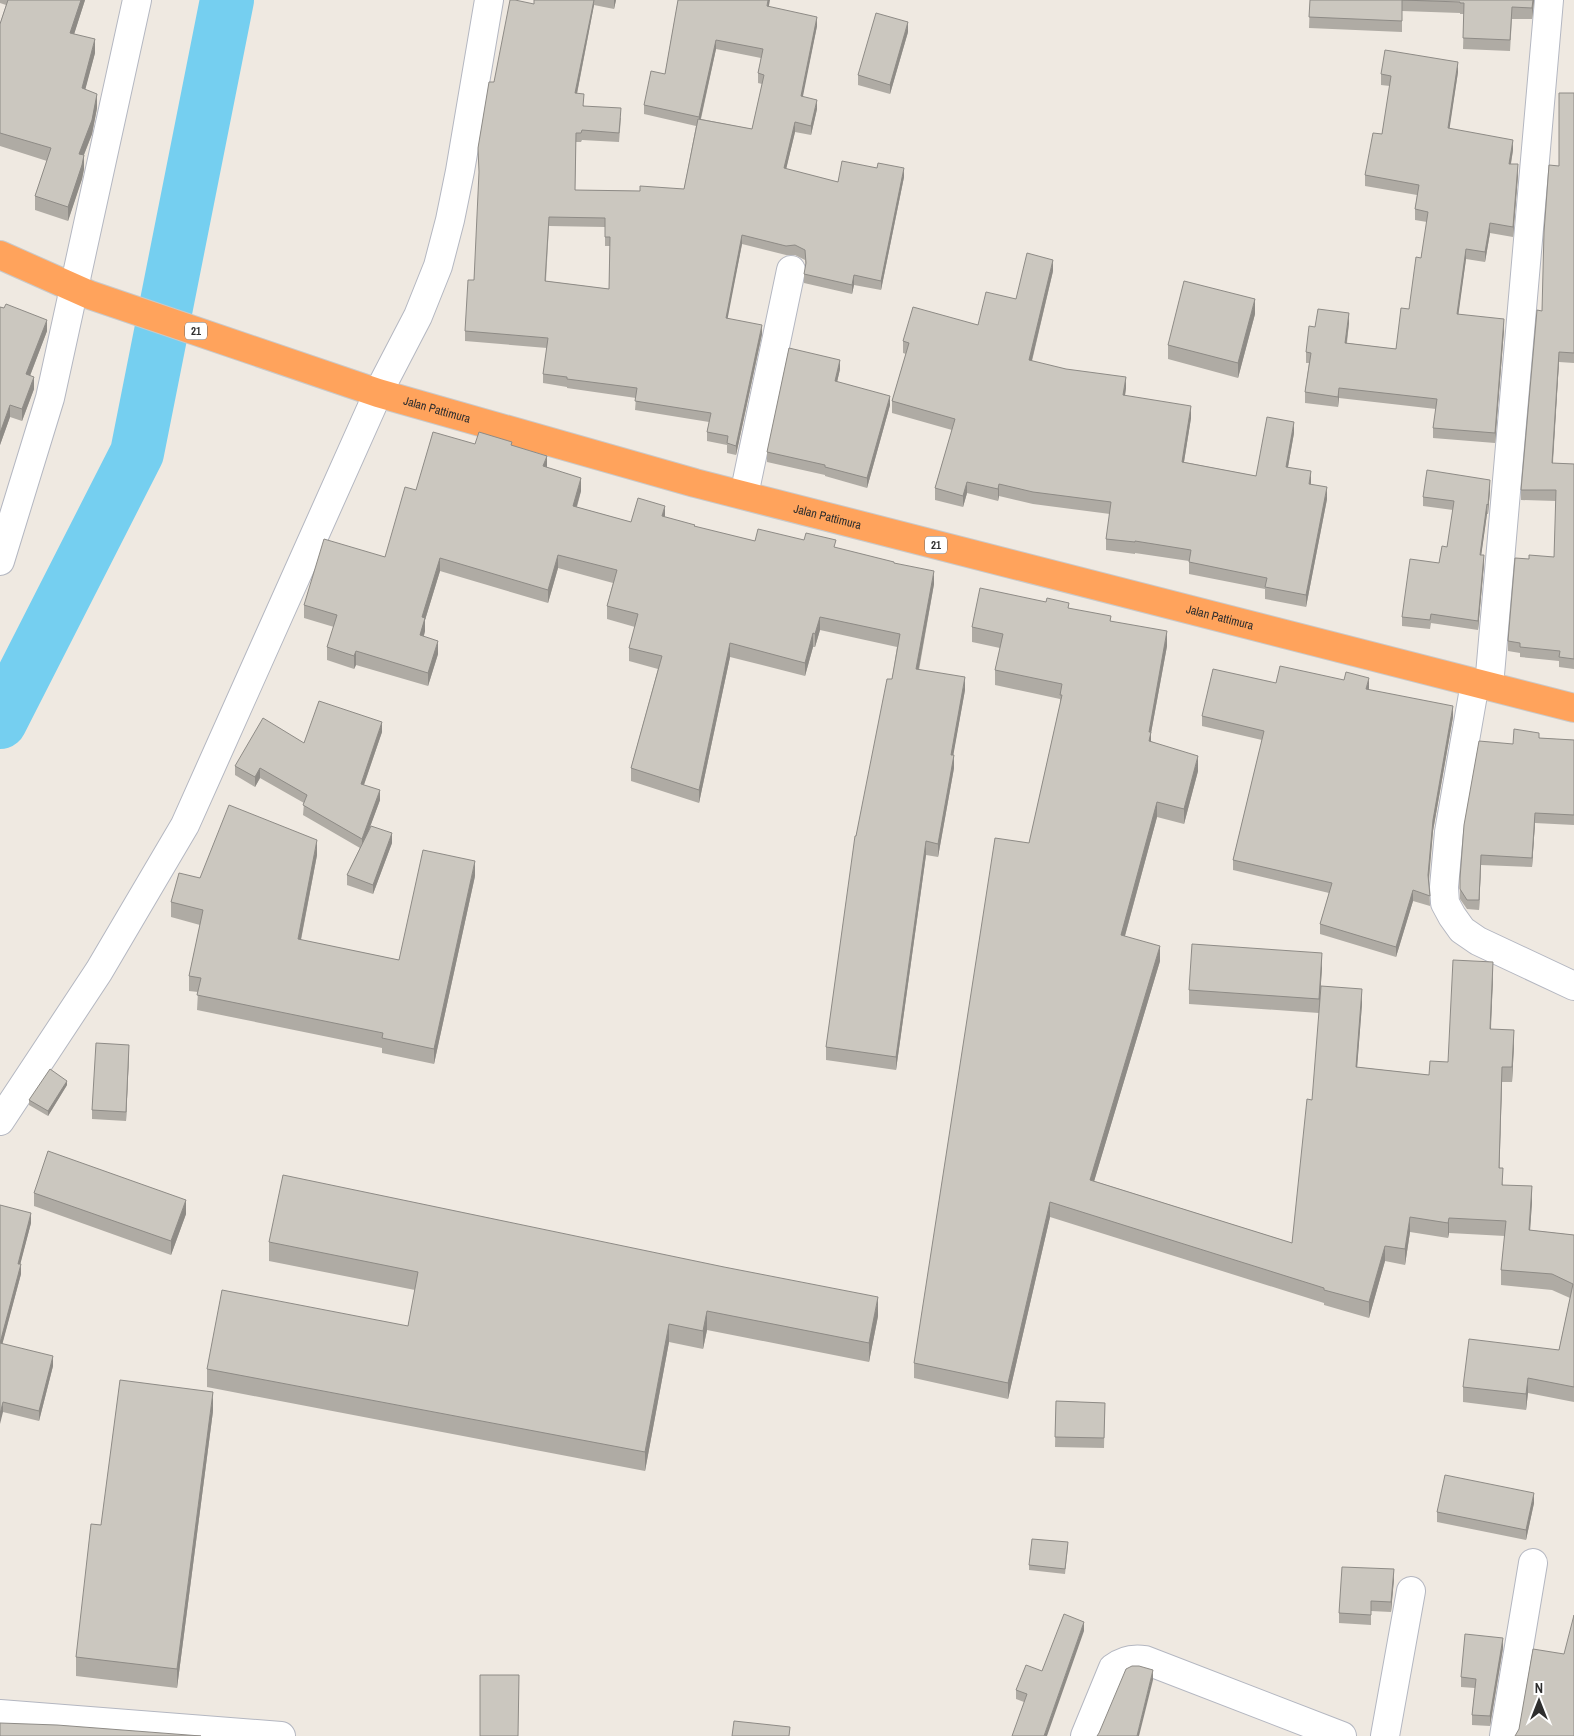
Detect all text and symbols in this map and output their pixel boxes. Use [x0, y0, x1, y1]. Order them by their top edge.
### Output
road number: 21 [185, 322, 207, 340]
street label: Jalan Pattimura [402, 393, 473, 427]
street label: Jalan Pattimura [792, 501, 863, 533]
road number: 21 [925, 536, 947, 554]
street label: Jalan Pattimura [1184, 601, 1256, 634]
north arrow [1514, 1676, 1564, 1726]
text: N [1535, 1679, 1543, 1697]

